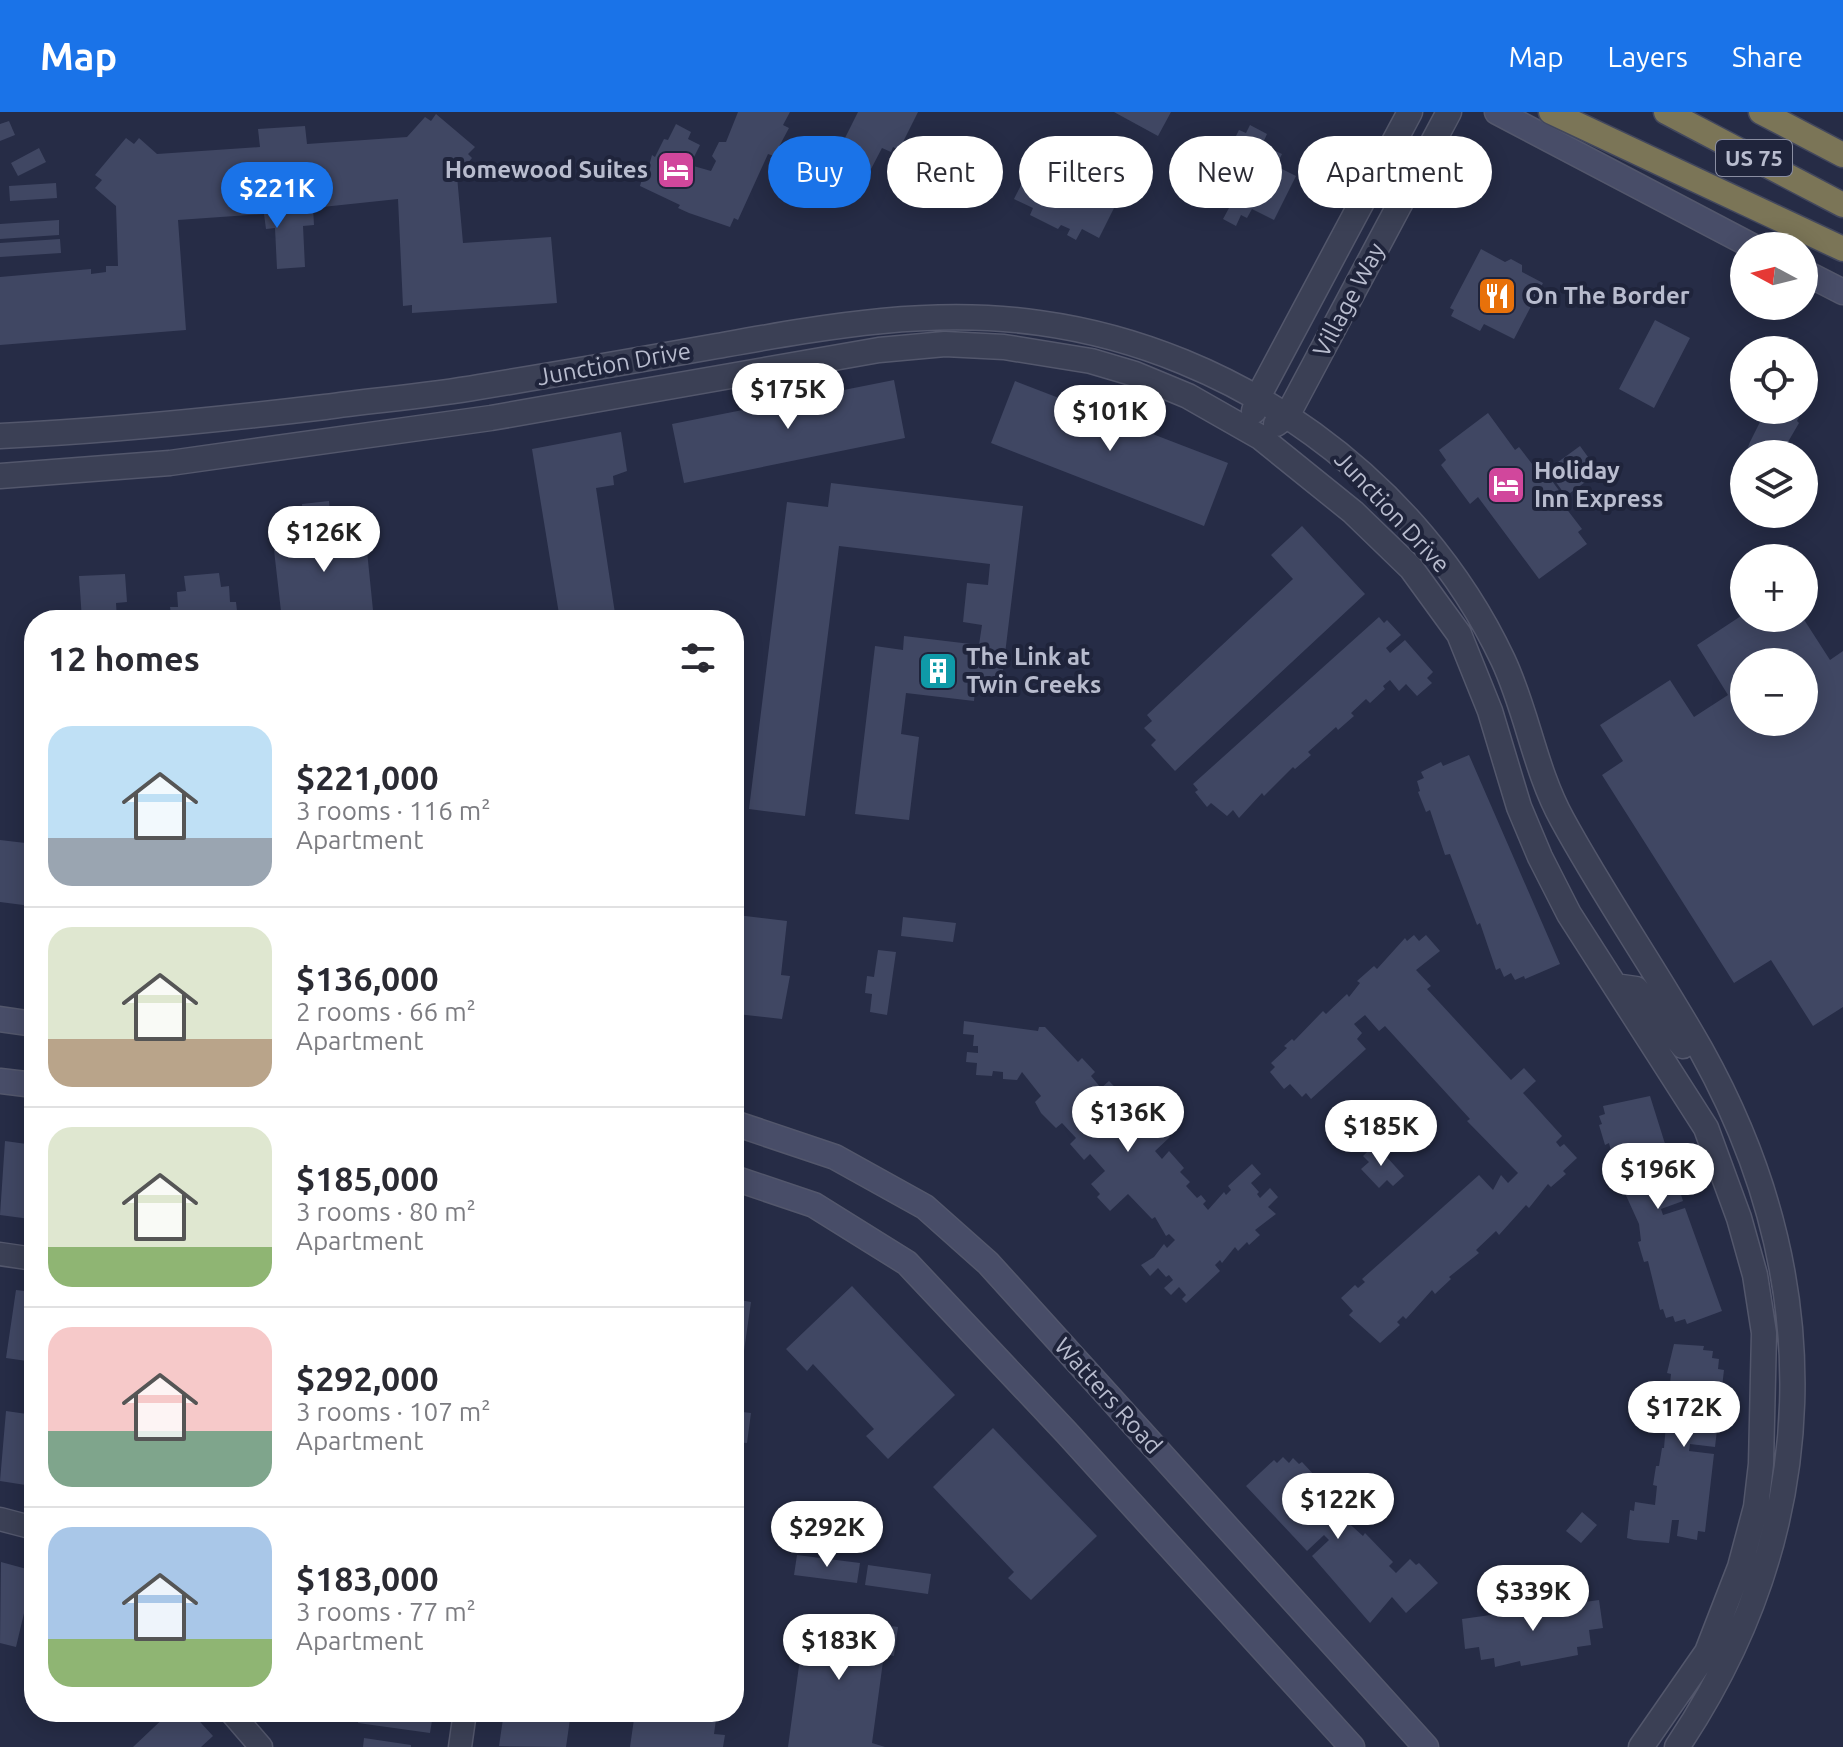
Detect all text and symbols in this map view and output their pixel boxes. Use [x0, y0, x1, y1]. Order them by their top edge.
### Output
text: Map [40, 35, 117, 77]
text: Map [1508, 41, 1564, 72]
text: Layers [1608, 41, 1688, 72]
text: Share [1732, 41, 1803, 72]
chip: Buy [768, 136, 871, 208]
chip: Rent [887, 136, 1003, 208]
chip: Filters [1019, 136, 1153, 208]
chip: New [1169, 136, 1282, 208]
chip: Apartment [1298, 136, 1492, 208]
road number: US 75 [1716, 140, 1792, 176]
hotel icon: Homewood Suites [655, 149, 697, 191]
place label: Homewood Suites [445, 156, 648, 183]
pin: $221K [221, 162, 333, 230]
text: $221K [239, 173, 315, 202]
north arrow [1730, 232, 1818, 320]
map controls [1730, 232, 1818, 736]
street label: Village Way [1307, 238, 1390, 361]
restaurant icon: On The Border [1476, 275, 1518, 317]
place label: On The Border [1525, 282, 1690, 309]
button: locate [1730, 336, 1818, 424]
street label: Junction Drive [535, 337, 693, 390]
pin: $175K [732, 363, 844, 431]
text: $175K [750, 374, 826, 403]
pin: $101K [1054, 385, 1166, 453]
text: $101K [1072, 396, 1148, 425]
button: layers [1730, 440, 1818, 528]
street label: Junction Drive [1329, 446, 1455, 578]
place label: Holiday Inn Express [1534, 457, 1663, 512]
hotel icon: Holiday Inn Express [1485, 464, 1527, 506]
pin: $126K [268, 506, 380, 574]
text: $126K [286, 517, 362, 546]
button: + [1730, 544, 1818, 632]
icon: filters [676, 636, 720, 680]
text: 12 homes [48, 639, 200, 677]
place label: The Link at Twin Creeks [966, 643, 1101, 698]
button: − [1730, 648, 1818, 736]
building icon: The Link at Twin Creeks [917, 650, 959, 692]
icon: home [112, 758, 208, 854]
text: $221,000 [296, 758, 439, 796]
text: 3 rooms · 116 m² [296, 796, 491, 825]
text: Apartment [296, 825, 423, 854]
icon: home [112, 959, 208, 1055]
text: $136,000 [296, 959, 439, 997]
text: 2 rooms · 66 m² [296, 997, 476, 1026]
text: Apartment [296, 1026, 423, 1055]
pin: $136K [1072, 1086, 1184, 1154]
text: $136K [1090, 1097, 1166, 1126]
pin: $185K [1325, 1100, 1437, 1168]
text: $185K [1343, 1111, 1419, 1140]
pin: $196K [1602, 1143, 1714, 1211]
text: $196K [1620, 1154, 1696, 1183]
icon: home [112, 1159, 208, 1255]
text: $185,000 [296, 1159, 439, 1197]
text: 3 rooms · 80 m² [296, 1197, 476, 1226]
text: Apartment [296, 1226, 423, 1255]
street label: Watters Road [1049, 1332, 1167, 1459]
icon: home [112, 1359, 208, 1455]
text: $292,000 [296, 1359, 439, 1397]
pin: $172K [1628, 1381, 1740, 1449]
text: $172K [1646, 1392, 1722, 1421]
text: 3 rooms · 107 m² [296, 1397, 491, 1426]
text: Apartment [296, 1426, 423, 1455]
pin: $122K [1282, 1473, 1394, 1541]
text: $122K [1300, 1484, 1376, 1513]
pin: $292K [771, 1501, 883, 1569]
text: $292K [789, 1512, 865, 1541]
icon: home [112, 1559, 208, 1655]
text: $183,000 [296, 1559, 439, 1597]
pin: $339K [1477, 1565, 1589, 1633]
text: $339K [1495, 1576, 1571, 1605]
text: 3 rooms · 77 m² [296, 1597, 476, 1626]
pin: $183K [783, 1614, 895, 1682]
text: $183K [801, 1625, 877, 1654]
text: Apartment [296, 1626, 423, 1655]

